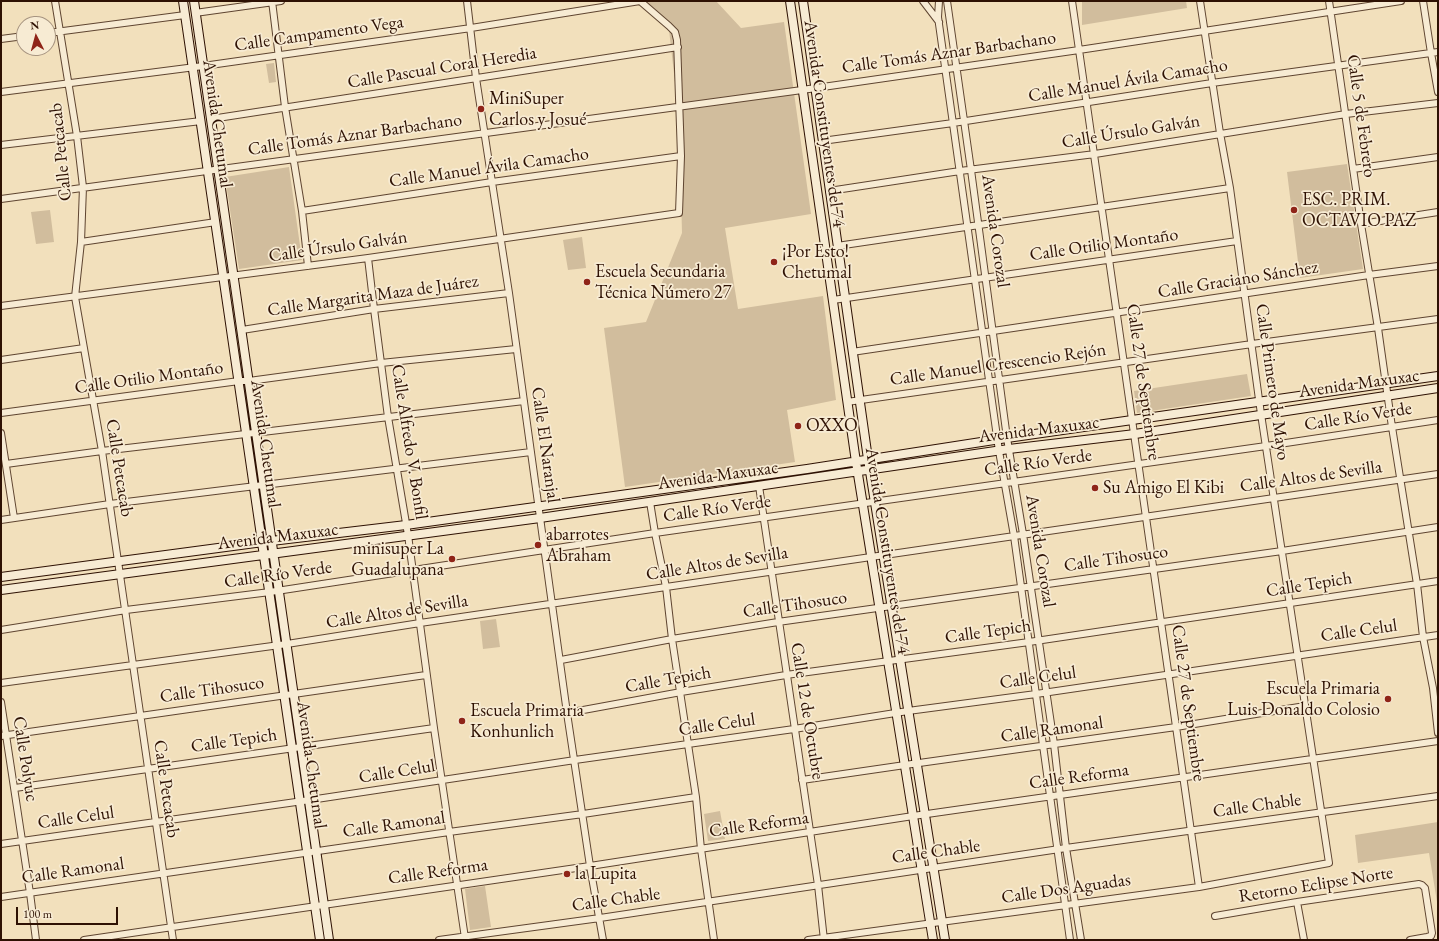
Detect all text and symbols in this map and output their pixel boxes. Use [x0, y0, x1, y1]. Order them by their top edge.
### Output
street label: Calle Campamento Vega [233, 11, 405, 57]
north arrow [16, 16, 56, 56]
text: N [30, 18, 40, 32]
street label: Avenida Constituyentes del 74 [799, 19, 849, 229]
street label: Calle Tomás Aznar Barbachano [840, 27, 1058, 79]
street label: Calle Pascual Coral Heredia [346, 42, 538, 94]
street label: Calle 5 de Febrero [1342, 53, 1380, 179]
street label: Calle Manuel Ávila Camacho [1027, 55, 1229, 107]
street label: Avenida Chetumal [197, 59, 237, 189]
place label: MiniSuper Carlos y Josué [489, 88, 586, 130]
street label: Calle Petcacab [45, 102, 77, 202]
marker: MiniSuper Carlos y Josué [476, 104, 486, 114]
street label: Calle Tomás Aznar Barbachano [246, 109, 464, 161]
street label: Calle Úrsulo Galván [1060, 110, 1202, 154]
street label: Calle Manuel Ávila Camacho [388, 143, 590, 193]
street label: Avenida Corozal [976, 173, 1014, 289]
place label: ESC. PRIM. OCTAVIO PAZ [1302, 189, 1416, 232]
marker: ESC. PRIM. OCTAVIO PAZ [1289, 205, 1299, 215]
street label: Calle Otilio Montaño [1028, 224, 1180, 266]
street label: Calle Úrsulo Galván [267, 227, 409, 267]
place label: ¡Por Esto! Chetumal [782, 241, 852, 284]
marker: ¡Por Esto! Chetumal [769, 257, 779, 267]
street label: Calle Graciano Sánchez [1156, 257, 1320, 303]
place label: Escuela Secundaria Técnica Número 27 [595, 261, 731, 304]
street label: Calle Margarita Maza de Juárez [266, 271, 480, 321]
marker: Escuela Secundaria Técnica Número 27 [582, 277, 592, 287]
street label: Calle 27 de Septiembre [1121, 302, 1165, 462]
street label: Calle Primero de Mayo [1250, 302, 1294, 462]
street label: Calle Manuel Crescencio Rejón [889, 339, 1107, 391]
street label: Calle Otilio Montaño [73, 357, 225, 399]
street label: Calle Alfredo V. Bonfil [386, 363, 432, 521]
street label: Avenida Maxuxac [1297, 365, 1421, 403]
street label: Avenida Chetumal [245, 379, 285, 509]
street label: Calle El Naranjal [526, 386, 564, 504]
street label: Calle Río Verde [1303, 398, 1413, 436]
street label: Avenida Maxuxac [977, 412, 1101, 448]
place label: OXXO [806, 415, 858, 437]
street label: Calle Petcacab [101, 418, 137, 518]
marker: OXXO [793, 421, 803, 431]
street label: Calle Río Verde [983, 445, 1093, 481]
street label: Avenida Constituyentes del 74 [860, 446, 914, 656]
street label: Calle Altos de Sevilla [1239, 456, 1383, 498]
street label: Avenida Maxuxac [656, 457, 780, 495]
place label: Su Amigo El Kibi [1103, 477, 1224, 499]
marker: Su Amigo El Kibi [1090, 483, 1100, 493]
street label: Calle Río Verde [662, 491, 772, 527]
street label: Avenida Corozal [1020, 493, 1060, 609]
street label: Avenida Maxuxac [216, 519, 340, 555]
place label: abarrotes Abraham [546, 524, 611, 566]
place label: minisuper La Guadalupana [351, 538, 444, 580]
marker: abarrotes Abraham [533, 540, 543, 550]
street label: Calle Tihosuco [1062, 541, 1170, 577]
street label: Calle Altos de Sevilla [645, 542, 789, 586]
marker: minisuper La Guadalupana [447, 554, 457, 564]
street label: Calle Río Verde [223, 557, 333, 593]
street label: Calle Tepich [1264, 568, 1354, 602]
street label: Calle Tihosuco [741, 587, 849, 623]
street label: Calle Altos de Sevilla [325, 590, 469, 634]
street label: Calle Tepich [944, 615, 1032, 649]
street label: Calle Celul [1319, 615, 1399, 647]
street label: Calle 27 de Septiembre [1166, 623, 1210, 783]
street label: Calle 12 de Octubre [786, 641, 828, 781]
street label: Calle Tepich [623, 662, 713, 698]
street label: Calle Celul [998, 662, 1078, 694]
street label: Calle Tihosuco [158, 672, 266, 708]
place label: Escuela Primaria Luis Donaldo Colosio [1227, 678, 1380, 720]
marker: Escuela Primaria Luis Donaldo Colosio [1383, 694, 1393, 704]
street label: Avenida Chetumal [291, 700, 331, 830]
place label: Escuela Primaria Konhunlich [470, 700, 584, 742]
street label: Calle Celul [677, 709, 757, 741]
street label: Calle Ramonal [999, 712, 1105, 748]
street label: Calle Polyuc [8, 715, 42, 803]
marker: Escuela Primaria Konhunlich [457, 716, 467, 726]
street label: Calle Tepich [190, 724, 278, 758]
street label: Calle Petcacab [148, 739, 184, 839]
street label: Calle Celul [357, 755, 437, 789]
street label: Calle Reforma [1028, 759, 1130, 795]
street label: Calle Chable [1212, 789, 1302, 823]
street label: Calle Celul [36, 802, 116, 834]
street label: Calle Ramonal [341, 807, 447, 843]
street label: Calle Reforma [708, 807, 810, 843]
street label: Calle Chable [891, 835, 981, 869]
street label: Calle Ramonal [20, 853, 126, 889]
street label: Calle Reforma [387, 854, 489, 890]
street label: Retorno Eclipse Norte [1237, 862, 1395, 908]
place label: la Lupita [575, 863, 637, 885]
marker: la Lupita [562, 869, 572, 879]
street label: Calle Dos Aguadas [1000, 869, 1132, 909]
street label: Calle Chable [571, 883, 661, 917]
scale bar [18, 899, 120, 925]
text: 100 m [23, 906, 52, 922]

